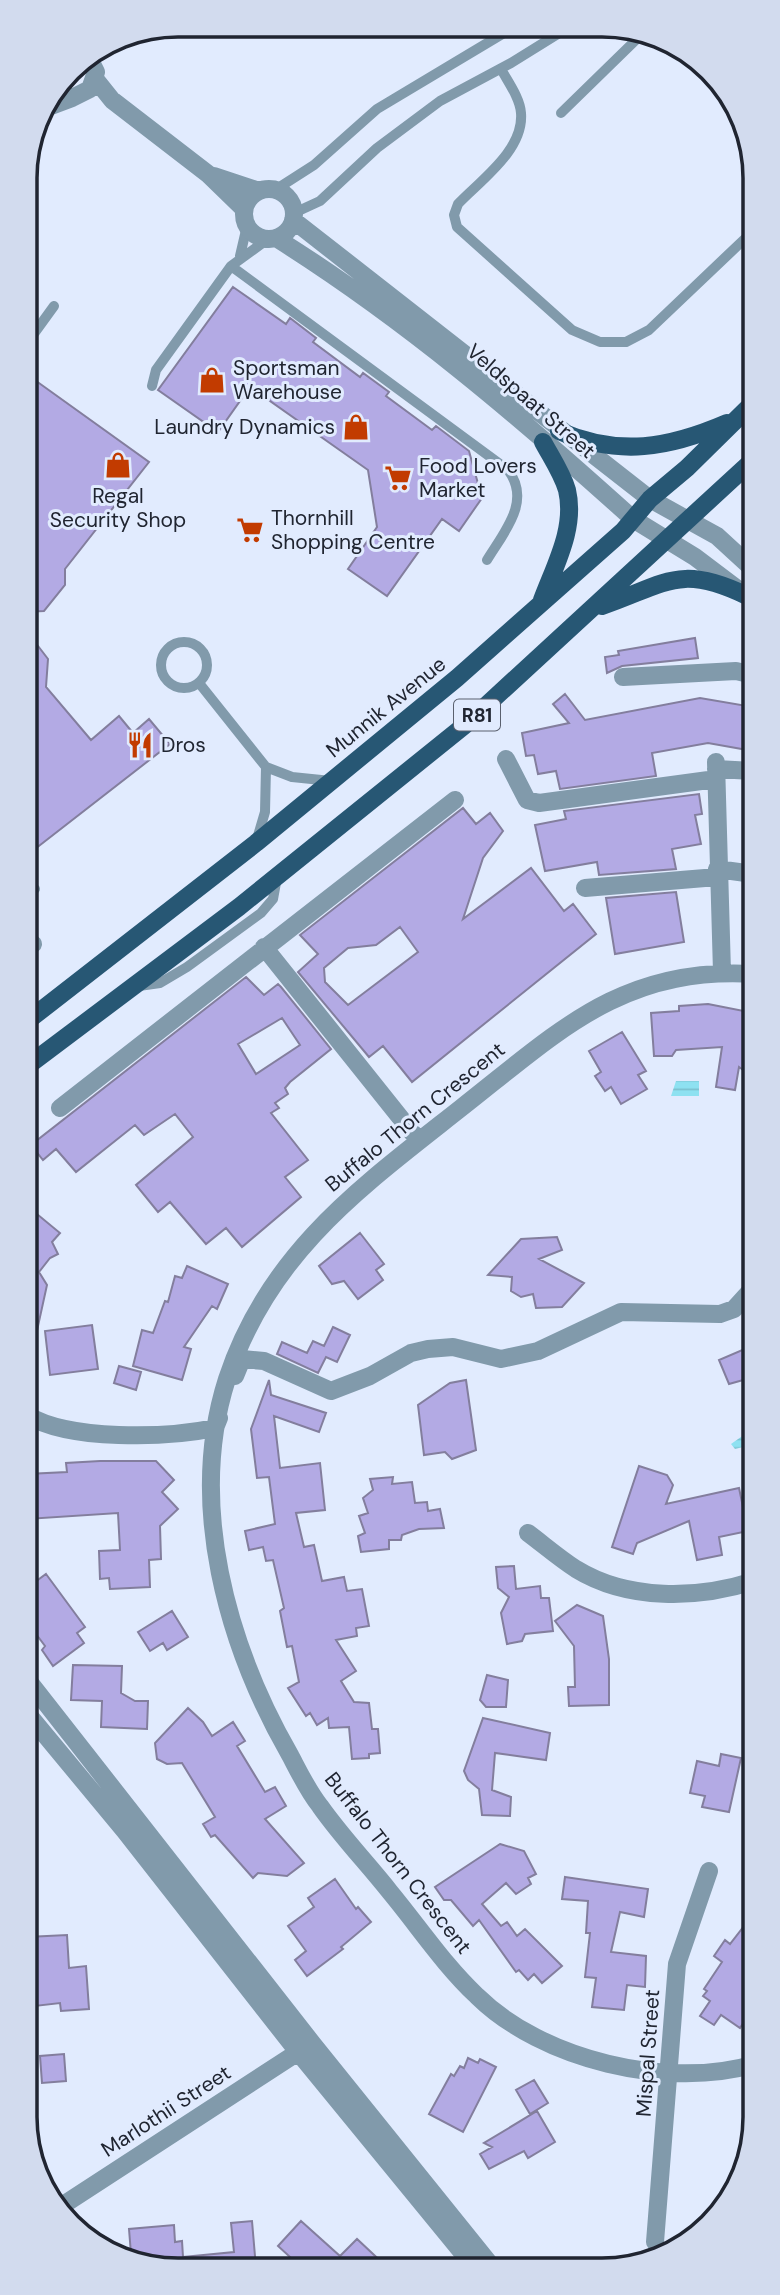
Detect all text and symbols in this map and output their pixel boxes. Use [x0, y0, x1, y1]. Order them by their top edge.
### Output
street label: Veldspaat Street [461, 337, 601, 465]
place label: Sportsman Warehouse [233, 354, 342, 406]
shop icon: Sportsman Warehouse [197, 365, 227, 395]
shop icon: Laundry Dynamics [341, 412, 371, 442]
place label: Laundry Dynamics [154, 413, 335, 441]
shop icon: Regal Security Shop [103, 450, 133, 480]
place label: Food Lovers Market [419, 452, 537, 504]
supermarket icon: Food Lovers Market [383, 463, 413, 493]
place label: Regal Security Shop [50, 482, 186, 534]
place label: Thornhill Shopping Centre [271, 504, 435, 556]
supermarket icon: Thornhill Shopping Centre [235, 515, 265, 545]
street label: Munnik Avenue [320, 650, 452, 764]
road number: R81 [454, 700, 500, 730]
restaurant icon: Dros [125, 730, 155, 760]
place label: Dros [161, 731, 206, 759]
street label: Buffalo Thorn Crescent [319, 1036, 511, 1198]
street label: Buffalo Thorn Crescent [318, 1766, 478, 1960]
street label: Mispal Street [630, 1988, 666, 2118]
street label: Marlothii Street [96, 2059, 236, 2163]

